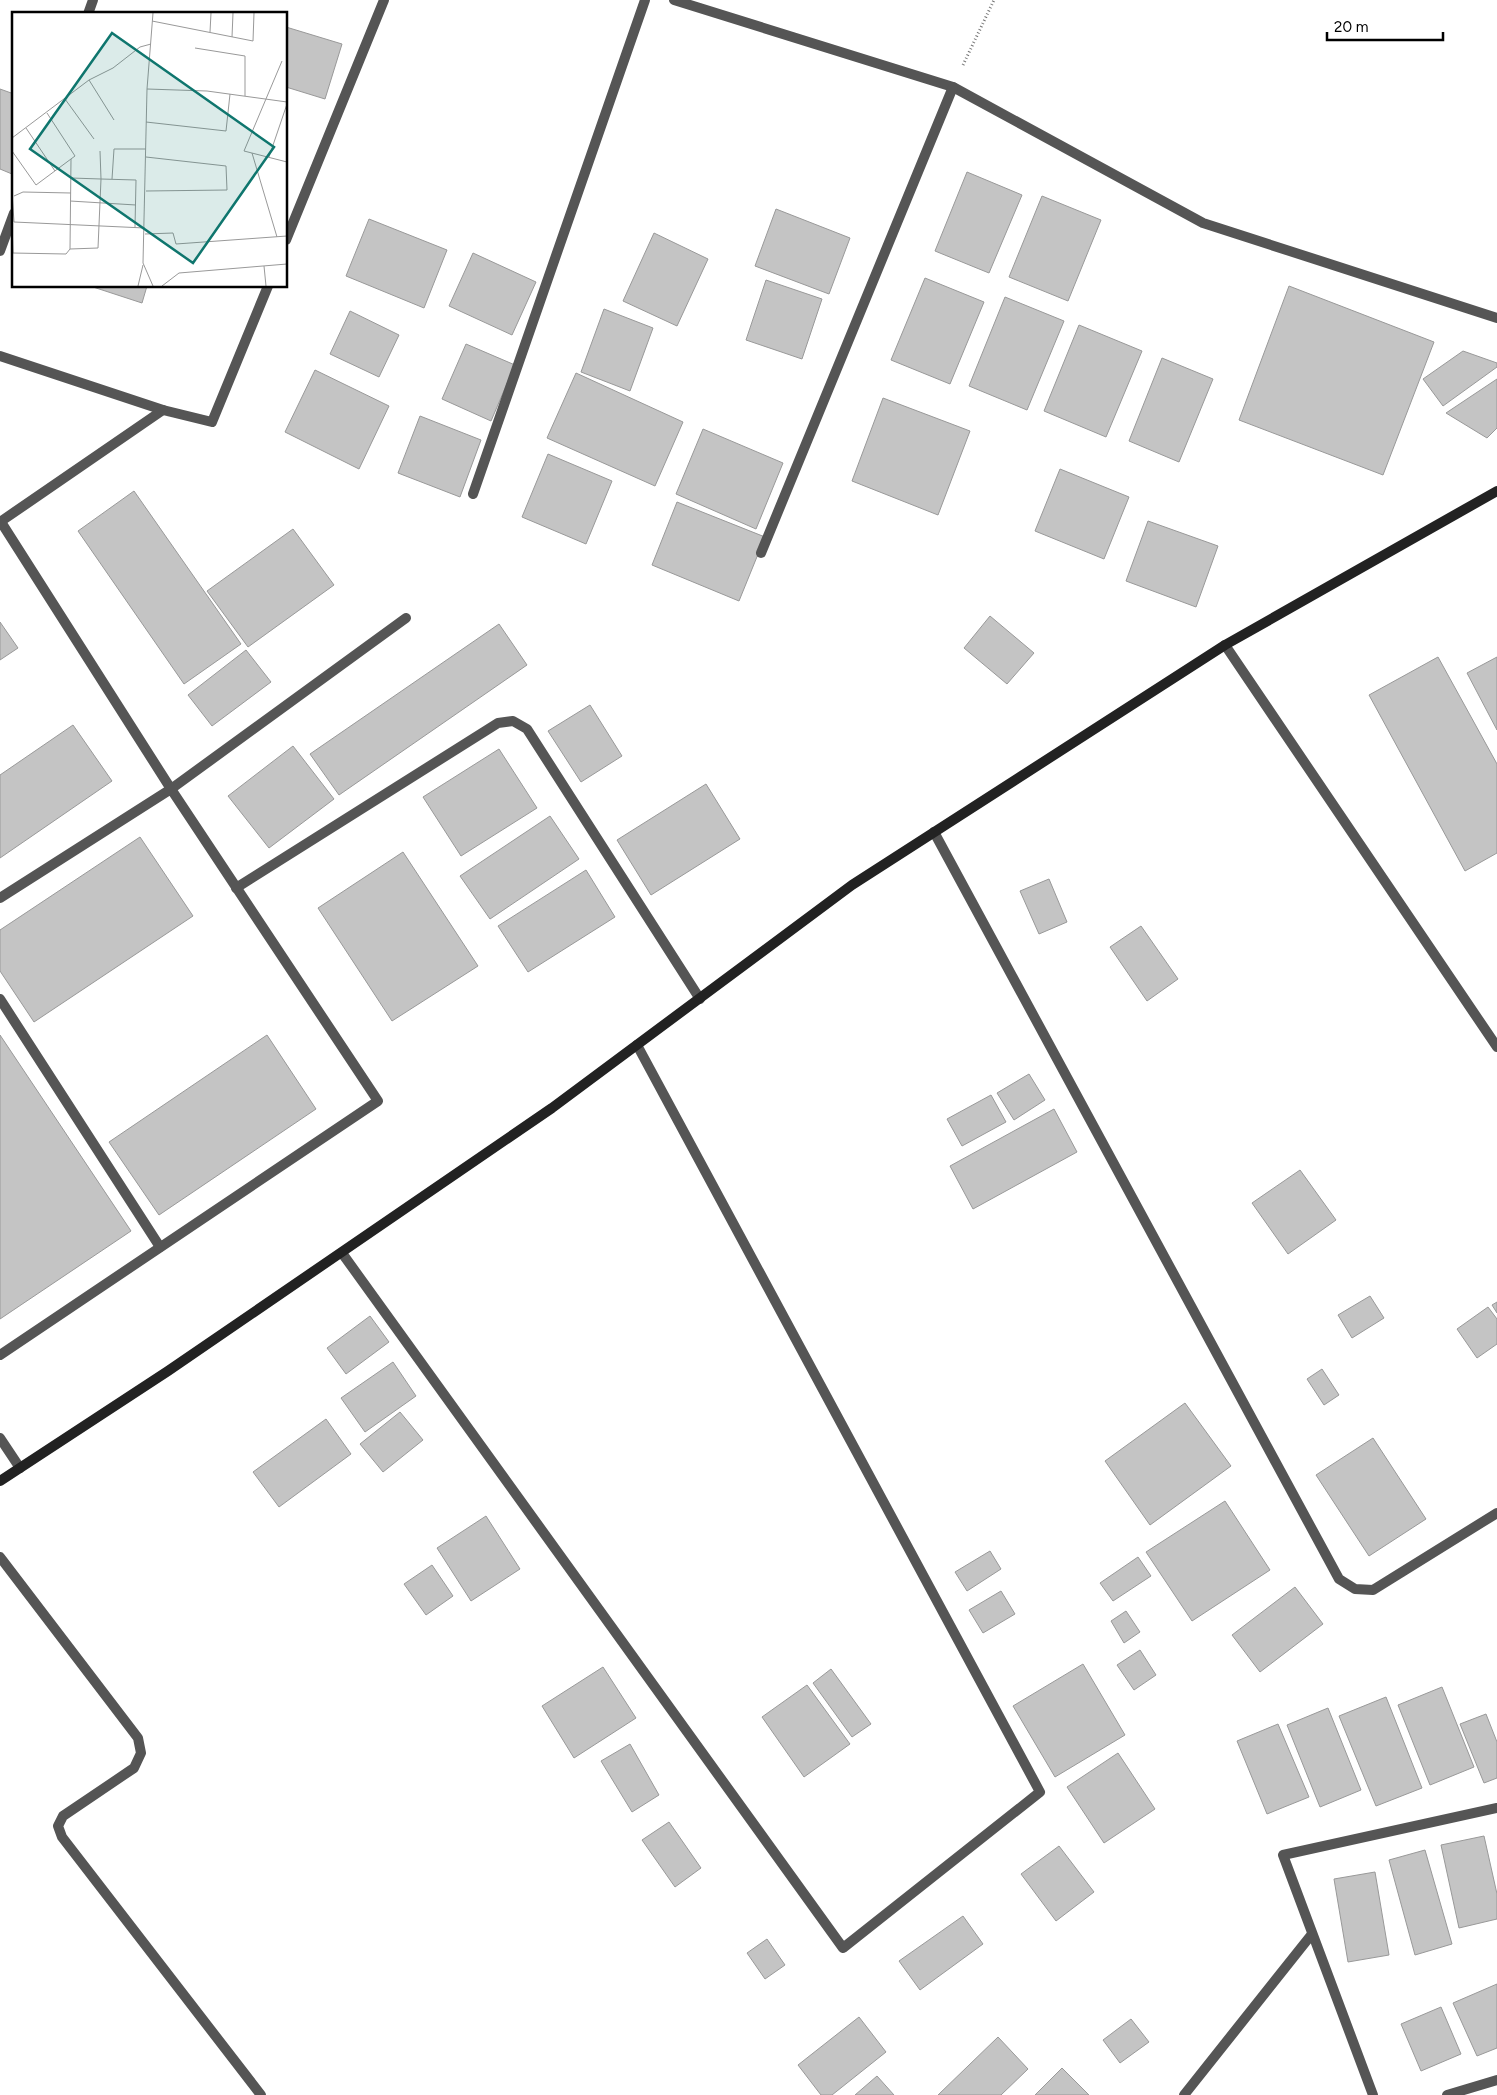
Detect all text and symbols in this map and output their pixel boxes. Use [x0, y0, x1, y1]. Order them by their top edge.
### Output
scale bar [1327, 10, 1443, 42]
inset map [12, 12, 288, 288]
text: 20 m [1334, 18, 1368, 36]

